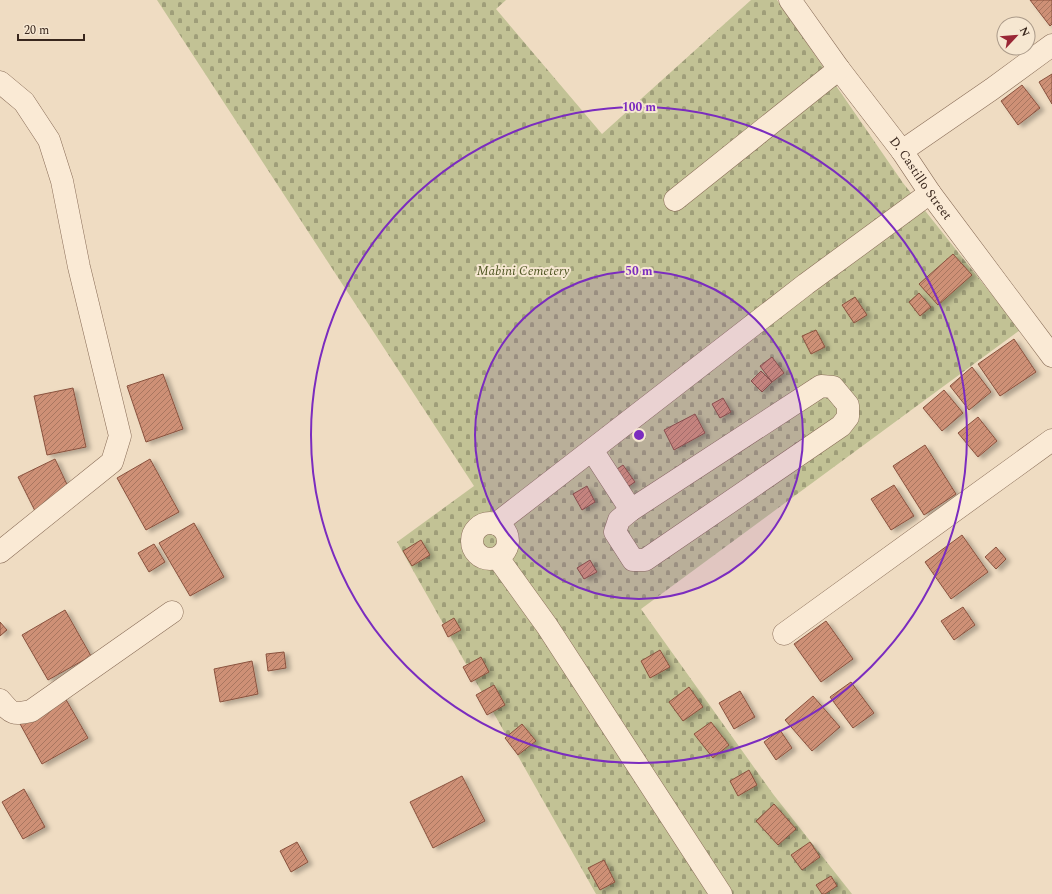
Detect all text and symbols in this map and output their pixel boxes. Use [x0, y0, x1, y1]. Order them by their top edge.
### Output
scale bar [18, 16, 84, 42]
north arrow [996, 16, 1036, 56]
text: 20 m [24, 21, 49, 40]
text: N [1015, 24, 1034, 40]
text: 100 m [622, 98, 656, 117]
street label: D. Castillo Street [884, 132, 957, 225]
park label: Mabini Cemetery [477, 261, 569, 281]
text: 50 m [625, 262, 653, 281]
centre of rings [632, 428, 646, 442]

